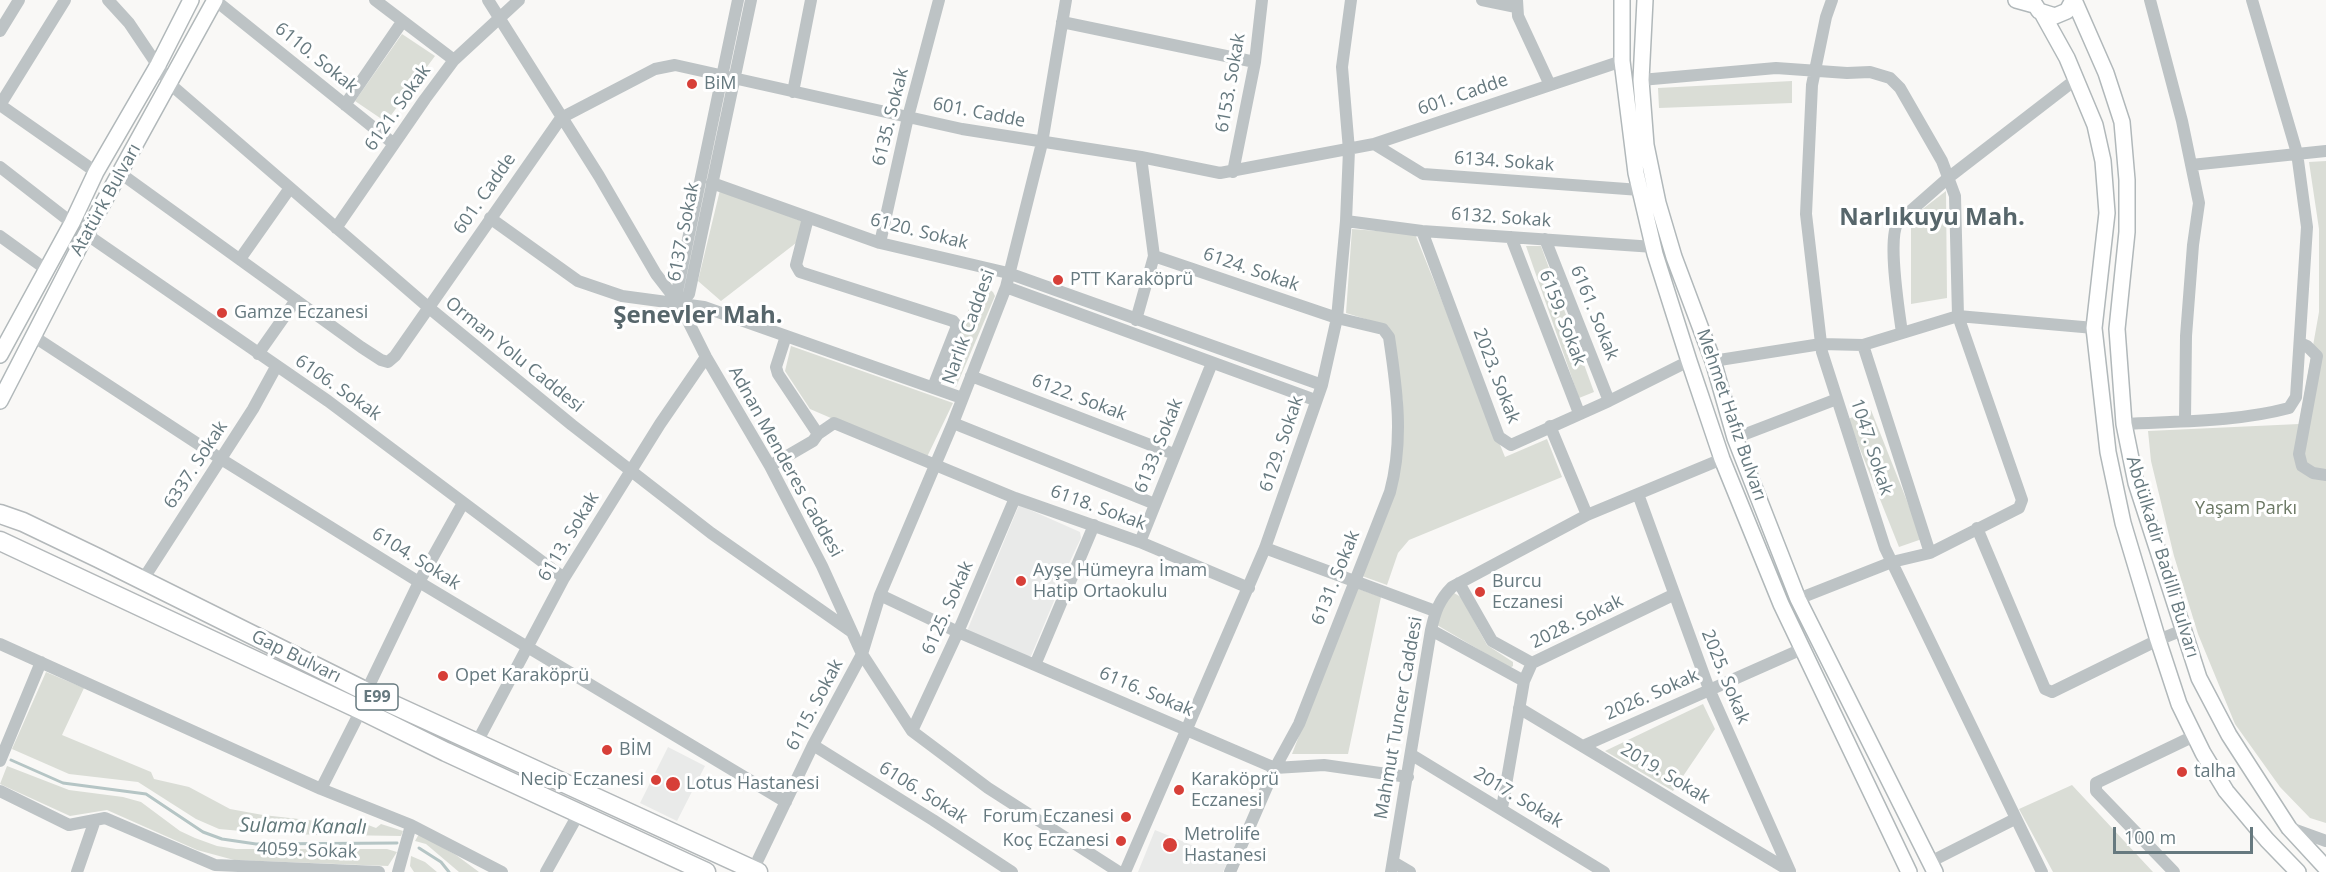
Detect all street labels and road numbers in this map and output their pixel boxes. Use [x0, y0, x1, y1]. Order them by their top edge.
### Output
street label: 6110. Sokak [270, 18, 362, 98]
street label: 6153. Sokak [1212, 32, 1250, 134]
street label: 6121. Sokak [360, 61, 436, 155]
street label: 6135. Sokak [868, 66, 914, 168]
street label: 601. Cadde [1415, 70, 1511, 120]
street label: 601. Cadde [931, 93, 1027, 133]
street label: Atatürk Bulvarı [66, 140, 146, 260]
street label: 6134. Sokak [1453, 148, 1555, 176]
street label: 601. Cadde [449, 149, 521, 239]
street label: 6137. Sokak [664, 181, 704, 283]
street label: 6132. Sokak [1450, 204, 1552, 232]
street label: 6120. Sokak [868, 209, 970, 255]
street label: 6124. Sokak [1200, 243, 1302, 297]
street label: 6161. Sokak [1565, 263, 1623, 363]
street label: Narlık Caddesi [938, 267, 1000, 387]
street label: 6159. Sokak [1534, 267, 1590, 369]
street label: Orman Yolu Caddesi [441, 293, 587, 417]
street label: 2023. Sokak [1468, 325, 1524, 427]
street label: Mehmet Hafız Bulvarı [1691, 326, 1771, 504]
street label: 6106. Sokak [291, 350, 385, 426]
street label: Adnan Menderes Caddesi [723, 363, 847, 561]
street label: 6122. Sokak [1028, 370, 1130, 426]
street label: 6129. Sokak [1255, 393, 1309, 495]
street label: 6133. Sokak [1130, 396, 1188, 496]
street label: 1047. Sokak [1845, 396, 1897, 498]
street label: 6337. Sokak [160, 417, 232, 513]
street label: Abdülkadir Badilli Bulvarı [2121, 454, 2203, 660]
street label: 6118. Sokak [1047, 481, 1149, 535]
street label: 6113. Sokak [534, 488, 604, 586]
street label: 6104. Sokak [368, 523, 464, 595]
street label: 6131. Sokak [1307, 528, 1365, 628]
street label: 6125. Sokak [918, 558, 978, 658]
street label: 2028. Sokak [1527, 590, 1627, 654]
street label: Mahmut Tuncer Caddesi [1371, 615, 1427, 821]
street label: Gap Bulvarı [248, 626, 344, 688]
street label: 2025. Sokak [1696, 627, 1754, 727]
street label: 6115. Sokak [782, 656, 848, 754]
street label: 6116. Sokak [1096, 662, 1196, 722]
street label: 2026. Sokak [1602, 665, 1702, 725]
road number: E99 [356, 684, 398, 710]
street label: 2019. Sokak [1616, 739, 1714, 809]
street label: 6106. Sokak [875, 757, 971, 829]
street label: 2017. Sokak [1469, 763, 1567, 833]
street label: 4059. Sokak [257, 838, 357, 864]

